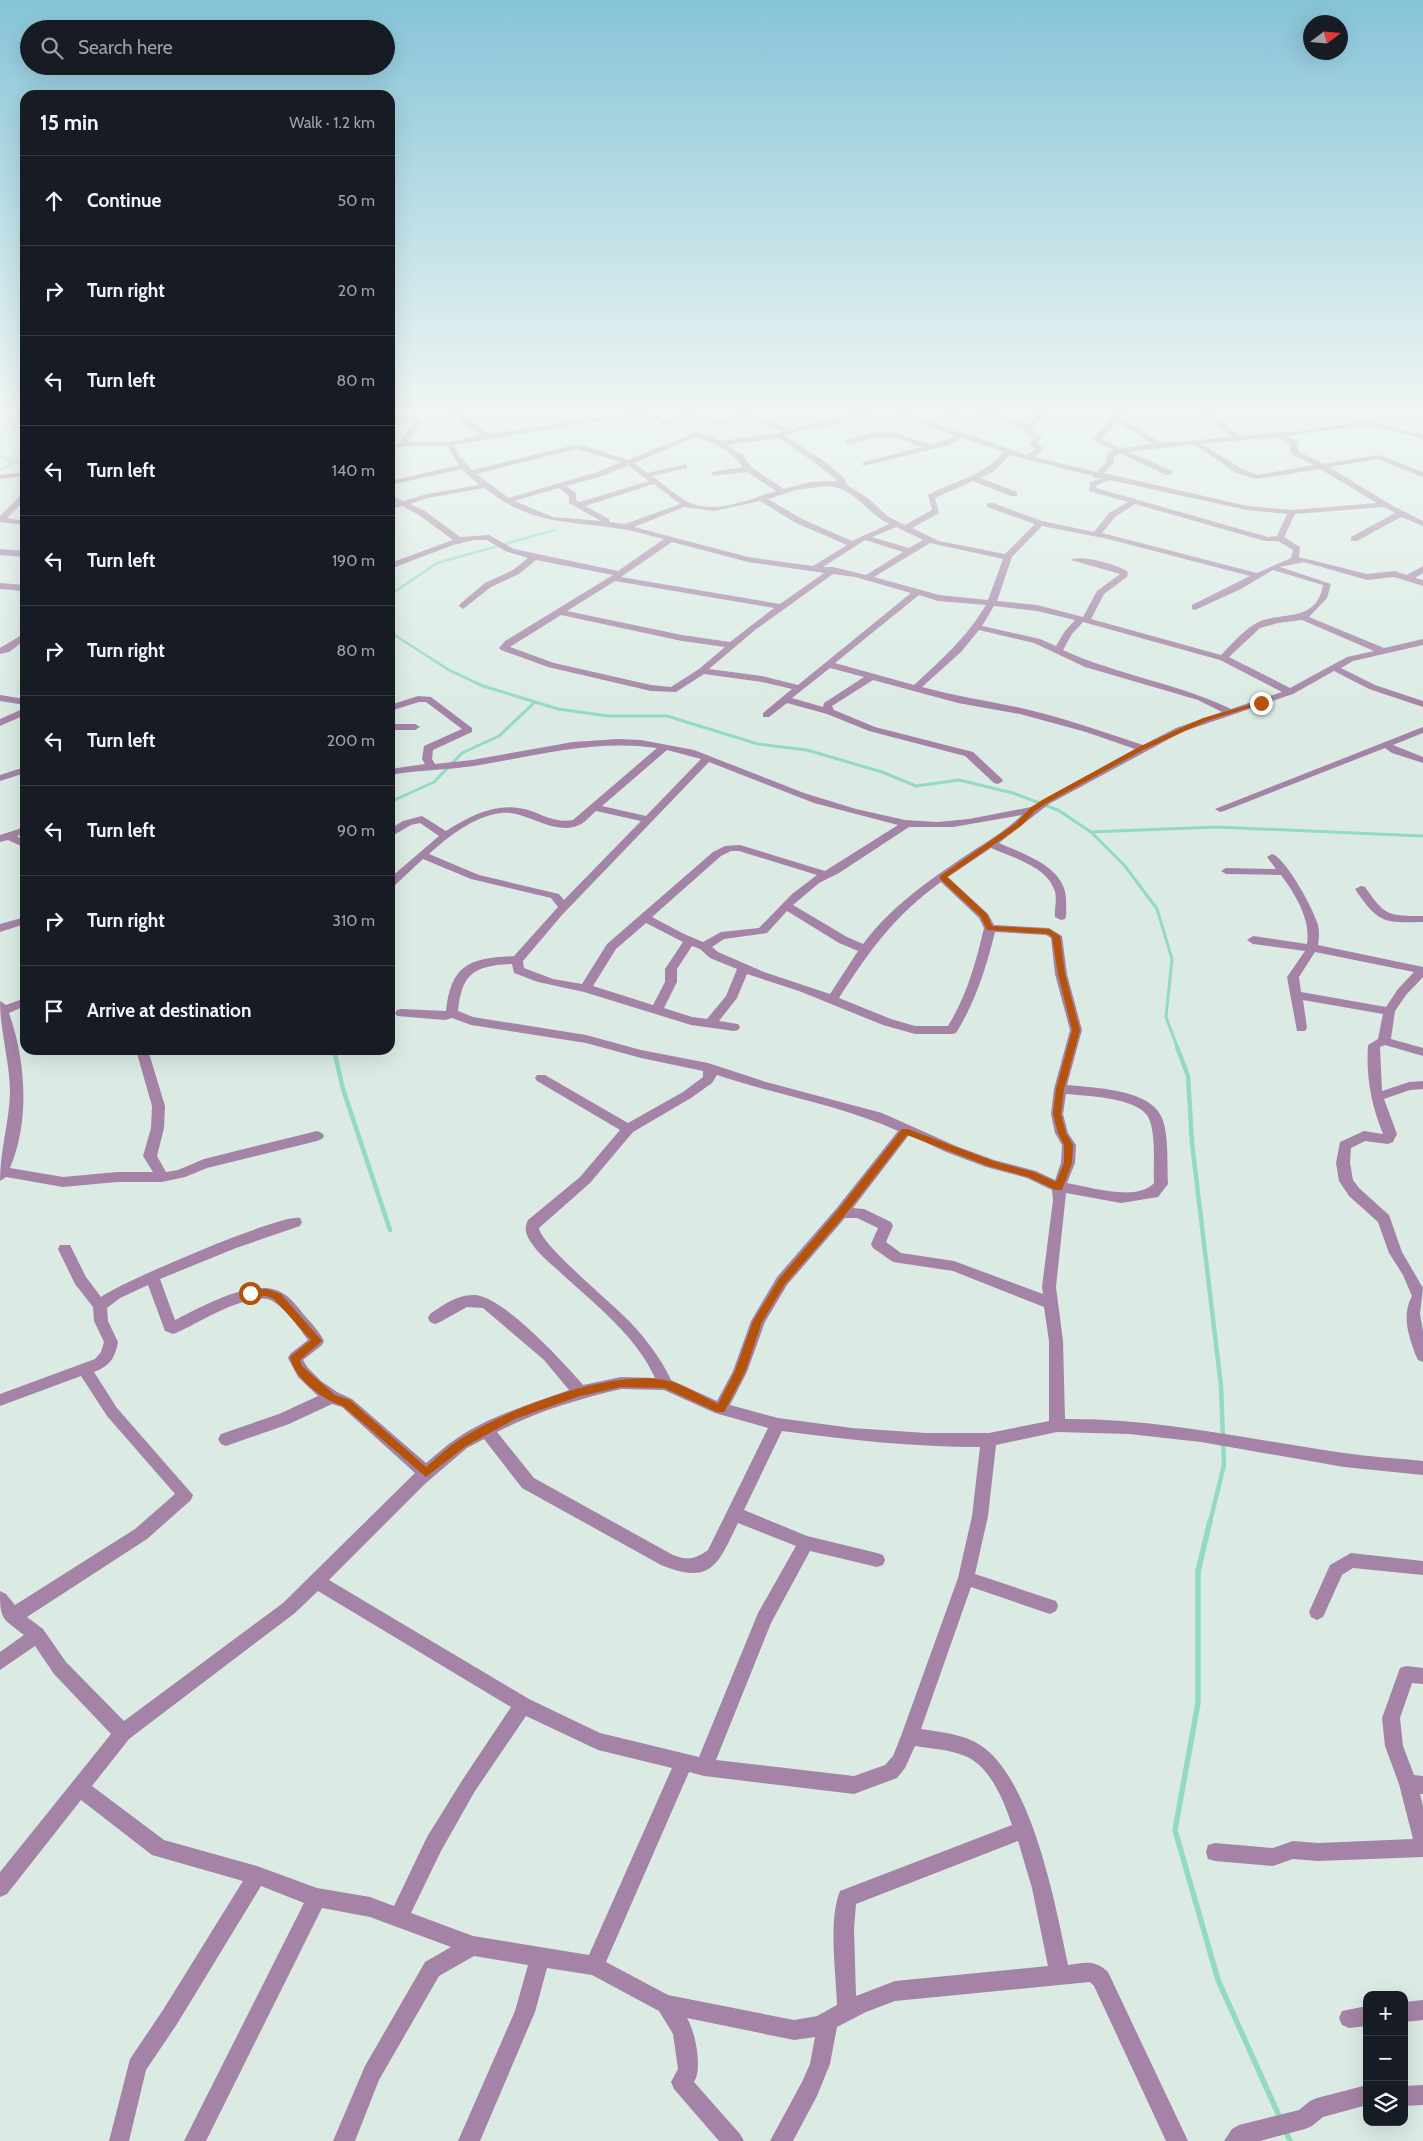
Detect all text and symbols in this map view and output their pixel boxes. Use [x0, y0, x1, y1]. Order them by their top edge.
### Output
north arrow [1303, 15, 1348, 60]
search box [20, 20, 395, 75]
icon: search [38, 34, 66, 62]
text: Search here [78, 36, 172, 59]
text: 15 min [40, 110, 99, 135]
text: Walk · 1.2 km [289, 113, 375, 132]
icon: ahead [40, 187, 68, 215]
text: Continue [87, 189, 161, 212]
text: 50 m [338, 191, 375, 210]
icon: right [40, 277, 68, 305]
text: Turn right [87, 279, 165, 302]
text: 20 m [338, 281, 375, 300]
icon: left [40, 367, 68, 395]
text: Turn left [87, 369, 155, 392]
text: 80 m [337, 371, 375, 390]
icon: left [40, 457, 68, 485]
text: Turn left [87, 459, 155, 482]
text: 140 m [332, 461, 375, 480]
icon: left [40, 547, 68, 575]
text: Turn left [87, 549, 155, 572]
text: 190 m [332, 551, 375, 570]
icon: right [40, 637, 68, 665]
text: Turn right [87, 639, 165, 662]
text: 80 m [337, 641, 375, 660]
route end [1250, 692, 1273, 715]
icon: left [40, 727, 68, 755]
text: Turn left [87, 729, 155, 752]
text: 200 m [327, 731, 375, 750]
icon: left [40, 817, 68, 845]
text: Turn left [87, 819, 155, 842]
text: 90 m [337, 821, 375, 840]
icon: right [40, 907, 68, 935]
text: Turn right [87, 909, 165, 932]
text: 310 m [332, 911, 375, 930]
icon: arrive [40, 997, 68, 1025]
text: Arrive at destination [87, 999, 251, 1022]
route start [239, 1282, 262, 1305]
map controls [1363, 1991, 1408, 2126]
button: + [1363, 1991, 1408, 2036]
button: − [1363, 2036, 1408, 2081]
button: layers [1363, 2081, 1408, 2126]

